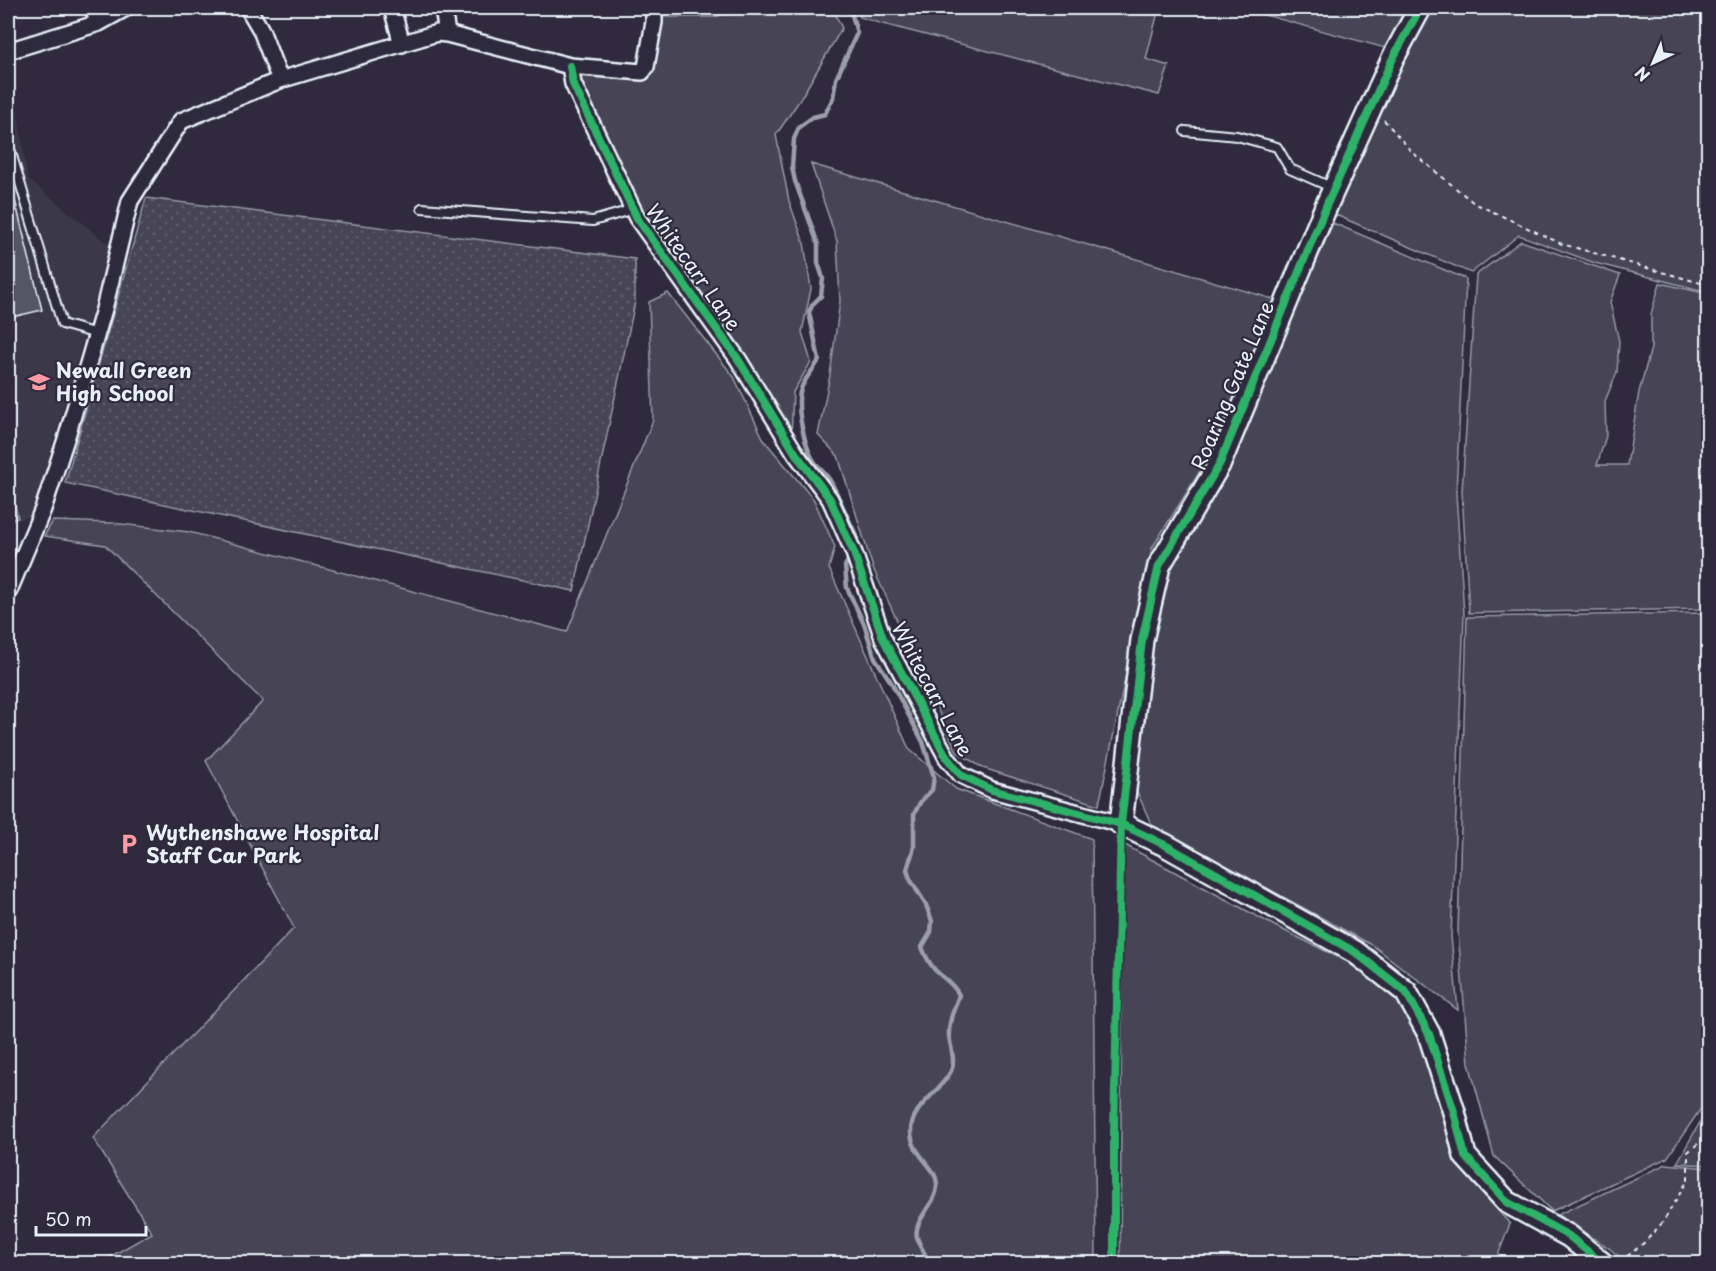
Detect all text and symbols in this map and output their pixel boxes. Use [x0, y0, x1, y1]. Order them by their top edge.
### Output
north arrow [1623, 33, 1683, 93]
text: N [1629, 61, 1655, 88]
street label: Whitecarr Lane [639, 197, 749, 337]
street label: Roaring Gate Lane [1183, 296, 1281, 474]
place label: Newall Green High School [56, 355, 191, 408]
school or university icon: Newall Green High School [27, 370, 51, 394]
street label: Whitecarr Lane [885, 616, 981, 762]
place label: Wythenshawe Hospital Staff Car Park [146, 817, 379, 870]
parking icon: Wythenshawe Hospital Staff Car Park [117, 832, 141, 856]
scale bar [36, 1199, 146, 1237]
text: 50 m [45, 1205, 92, 1232]

